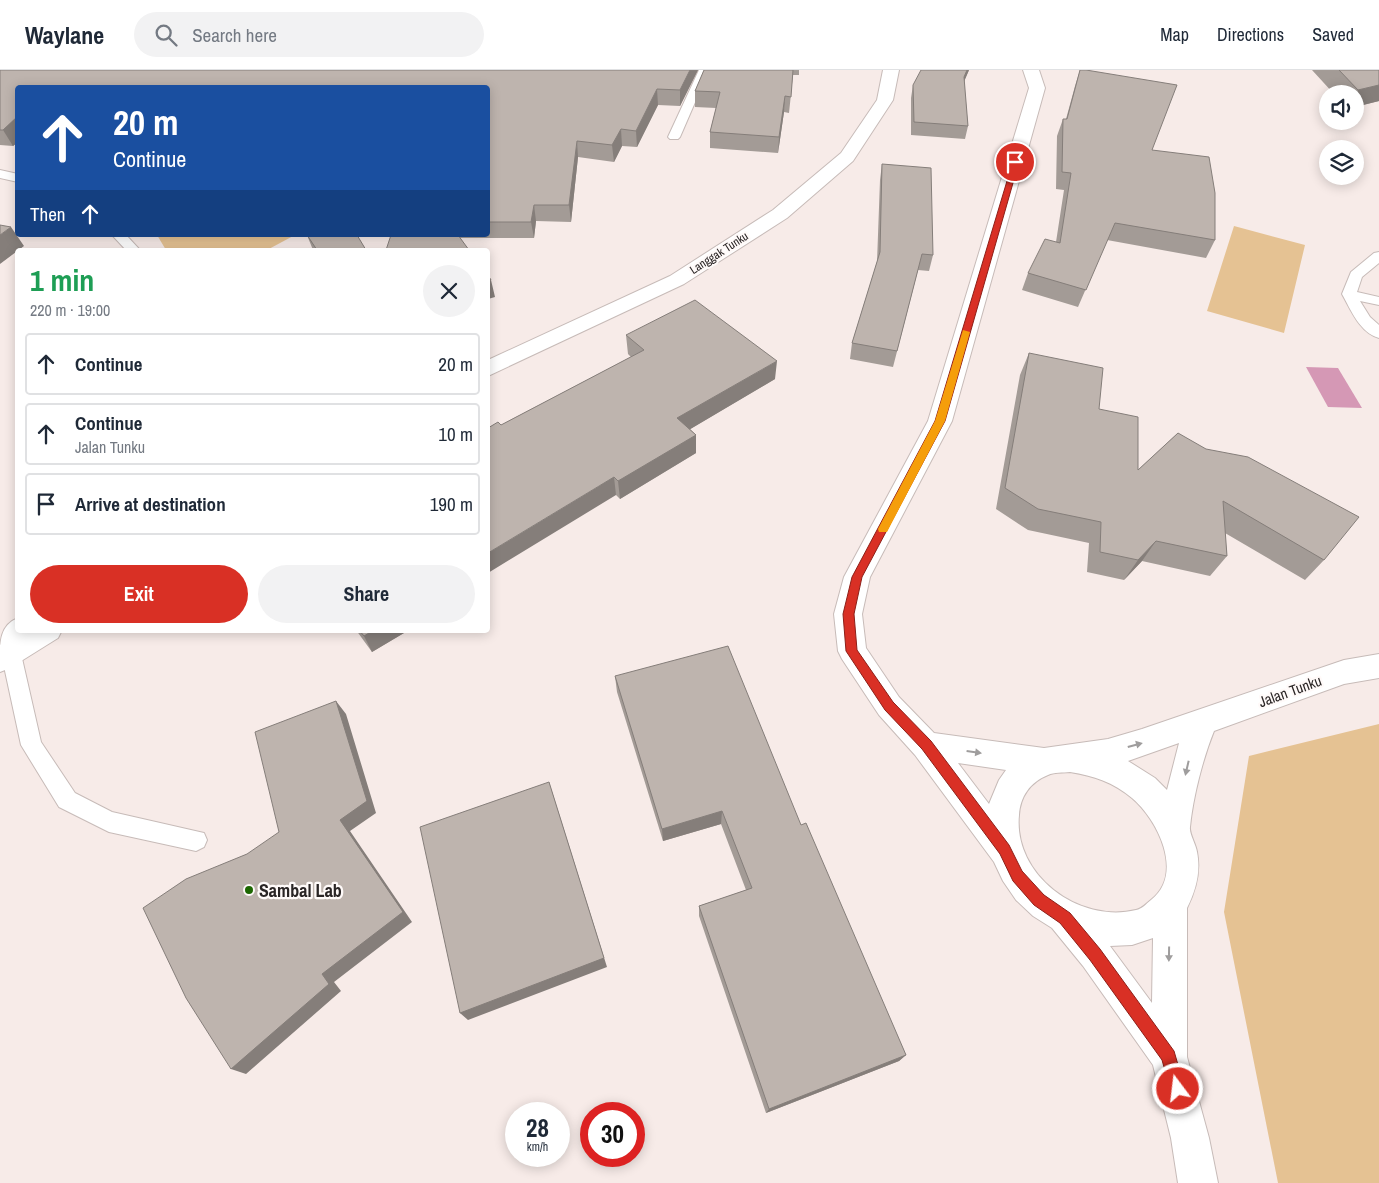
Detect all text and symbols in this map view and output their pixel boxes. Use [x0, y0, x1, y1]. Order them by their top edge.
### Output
search box [134, 12, 484, 57]
text: Waylane [25, 19, 104, 51]
icon: search [152, 21, 180, 49]
text: Search here [192, 22, 277, 48]
text: Map [1160, 22, 1189, 47]
text: Directions [1217, 22, 1284, 47]
text: Saved [1312, 22, 1354, 47]
map controls [1319, 85, 1364, 185]
button: sound [1319, 85, 1364, 130]
text: 20 m [113, 99, 178, 146]
icon: ahead [30, 105, 95, 170]
button: layers [1319, 140, 1364, 185]
pin [994, 141, 1036, 183]
text: Continue [113, 144, 186, 174]
icon: arrive [1001, 148, 1029, 176]
icon: ahead [76, 200, 104, 228]
text: Then [30, 201, 66, 227]
street label: Langgak Tunku [687, 228, 751, 278]
text: 1 min [30, 260, 94, 300]
button: close [423, 265, 475, 317]
text: 220 m · 19:00 [30, 299, 110, 321]
icon: ahead [32, 350, 60, 378]
text: Continue [75, 351, 143, 377]
text: 20 m [438, 351, 473, 377]
text: Continue [75, 410, 143, 436]
icon: ahead [32, 420, 60, 448]
text: 10 m [438, 421, 473, 447]
text: Jalan Tunku [75, 436, 145, 458]
icon: arrive [32, 490, 60, 518]
text: Arrive at destination [75, 491, 226, 517]
text: 190 m [430, 491, 473, 517]
button: Exit [30, 565, 248, 623]
button: Share [258, 565, 475, 623]
street label: Jalan Tunku [1256, 670, 1324, 712]
one-way arrow [1127, 741, 1142, 749]
one-way arrow [967, 748, 983, 756]
one-way arrow [1183, 761, 1191, 776]
place label: Sambal Lab [259, 878, 342, 903]
marker: Sambal Lab [243, 884, 255, 896]
one-way arrow [1165, 947, 1173, 963]
position arrow [1151, 1062, 1203, 1114]
speed limit sign: 30 [580, 1102, 645, 1167]
text: 28 [526, 1111, 549, 1145]
text: km/h [527, 1139, 548, 1155]

